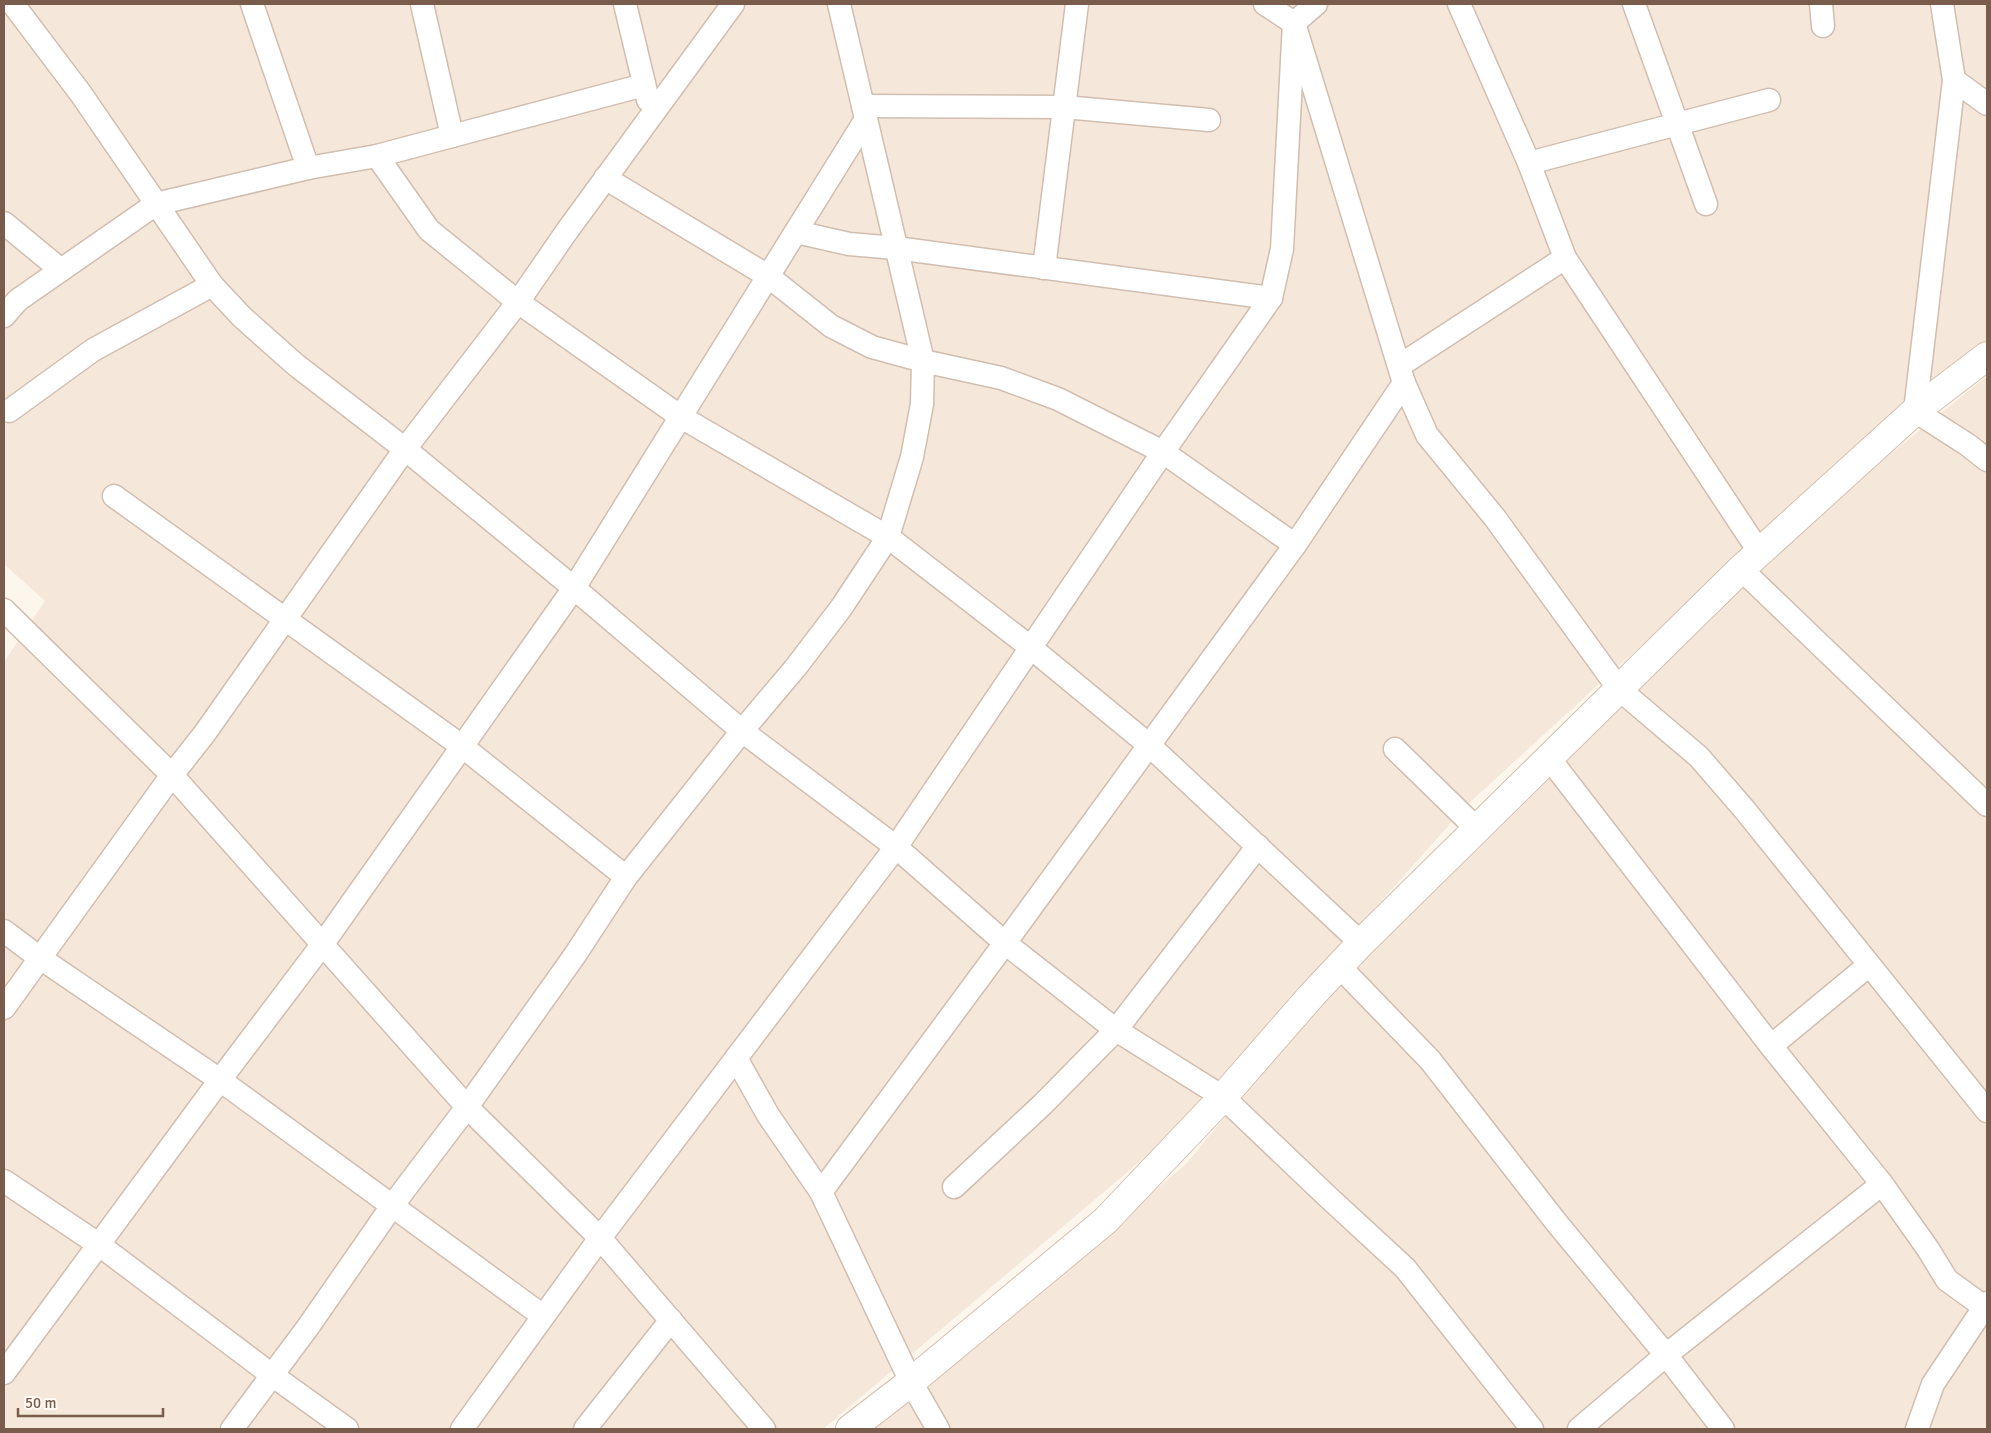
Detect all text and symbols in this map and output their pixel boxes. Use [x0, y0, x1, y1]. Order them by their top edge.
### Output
scale bar [18, 1386, 162, 1418]
text: 50 m [25, 1394, 56, 1412]

